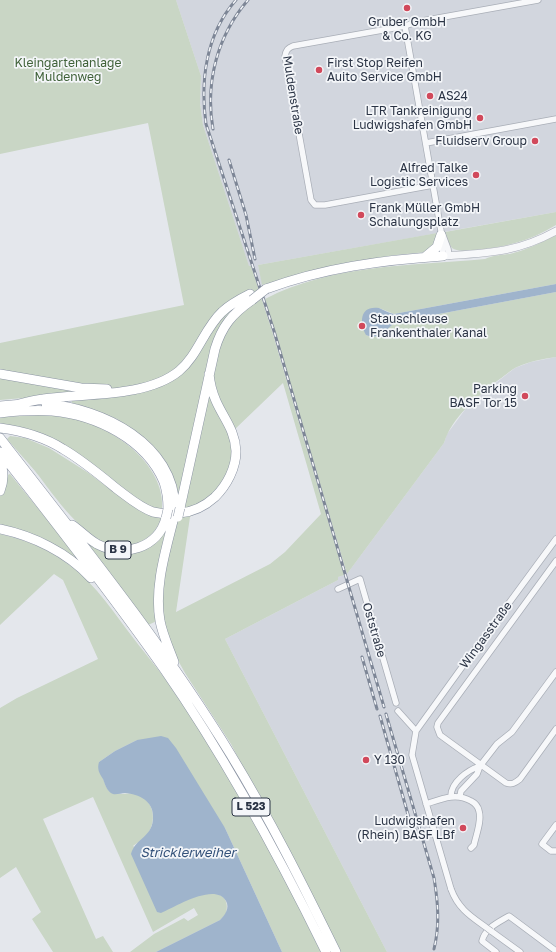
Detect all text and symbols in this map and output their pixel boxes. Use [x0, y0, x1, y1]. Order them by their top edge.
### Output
marker: Gruber GmbH & Co. KG [402, 3, 412, 13]
place label: Gruber GmbH & Co. KG [368, 15, 446, 43]
street label: Muldenstraße [280, 55, 306, 135]
park label: Kleingartenanlage Muldenweg [15, 56, 121, 84]
place label: First Stop Reifen Auito Service GmbH [327, 56, 442, 84]
marker: First Stop Reifen Auito Service GmbH [314, 65, 324, 75]
place label: AS24 [438, 89, 468, 103]
marker: AS24 [425, 91, 435, 101]
place label: LTR Tankreinigung Ludwigshafen GmbH [353, 104, 472, 132]
marker: LTR Tankreinigung Ludwigshafen GmbH [475, 113, 485, 123]
place label: Fluidserv Group [435, 134, 527, 148]
marker: Fluidserv Group [530, 136, 540, 146]
place label: Alfred Talke Logistic Services [370, 161, 468, 189]
marker: Alfred Talke Logistic Services [471, 170, 481, 180]
place label: Frank Müller GmbH Schalungsplatz [369, 201, 480, 229]
marker: Frank Müller GmbH Schalungsplatz [356, 210, 366, 220]
place label: Stauschleuse Frankenthaler Kanal [370, 312, 487, 340]
marker: Stauschleuse Frankenthaler Kanal [357, 321, 367, 331]
place label: Parking BASF Tor 15 [449, 382, 517, 410]
marker: Parking BASF Tor 15 [520, 391, 530, 401]
road number: B 9 [105, 541, 131, 559]
street label: Wingasstraße [457, 599, 515, 671]
street label: Oststraße [359, 601, 389, 659]
place label: Y 130 [374, 753, 405, 767]
marker: Y 130 [361, 755, 371, 765]
road number: L 523 [232, 798, 270, 816]
place label: Ludwigshafen (Rhein) BASF LBf [357, 814, 455, 842]
marker: Ludwigshafen (Rhein) BASF LBf [458, 823, 468, 833]
water label: Stricklerweiher [140, 845, 236, 861]

